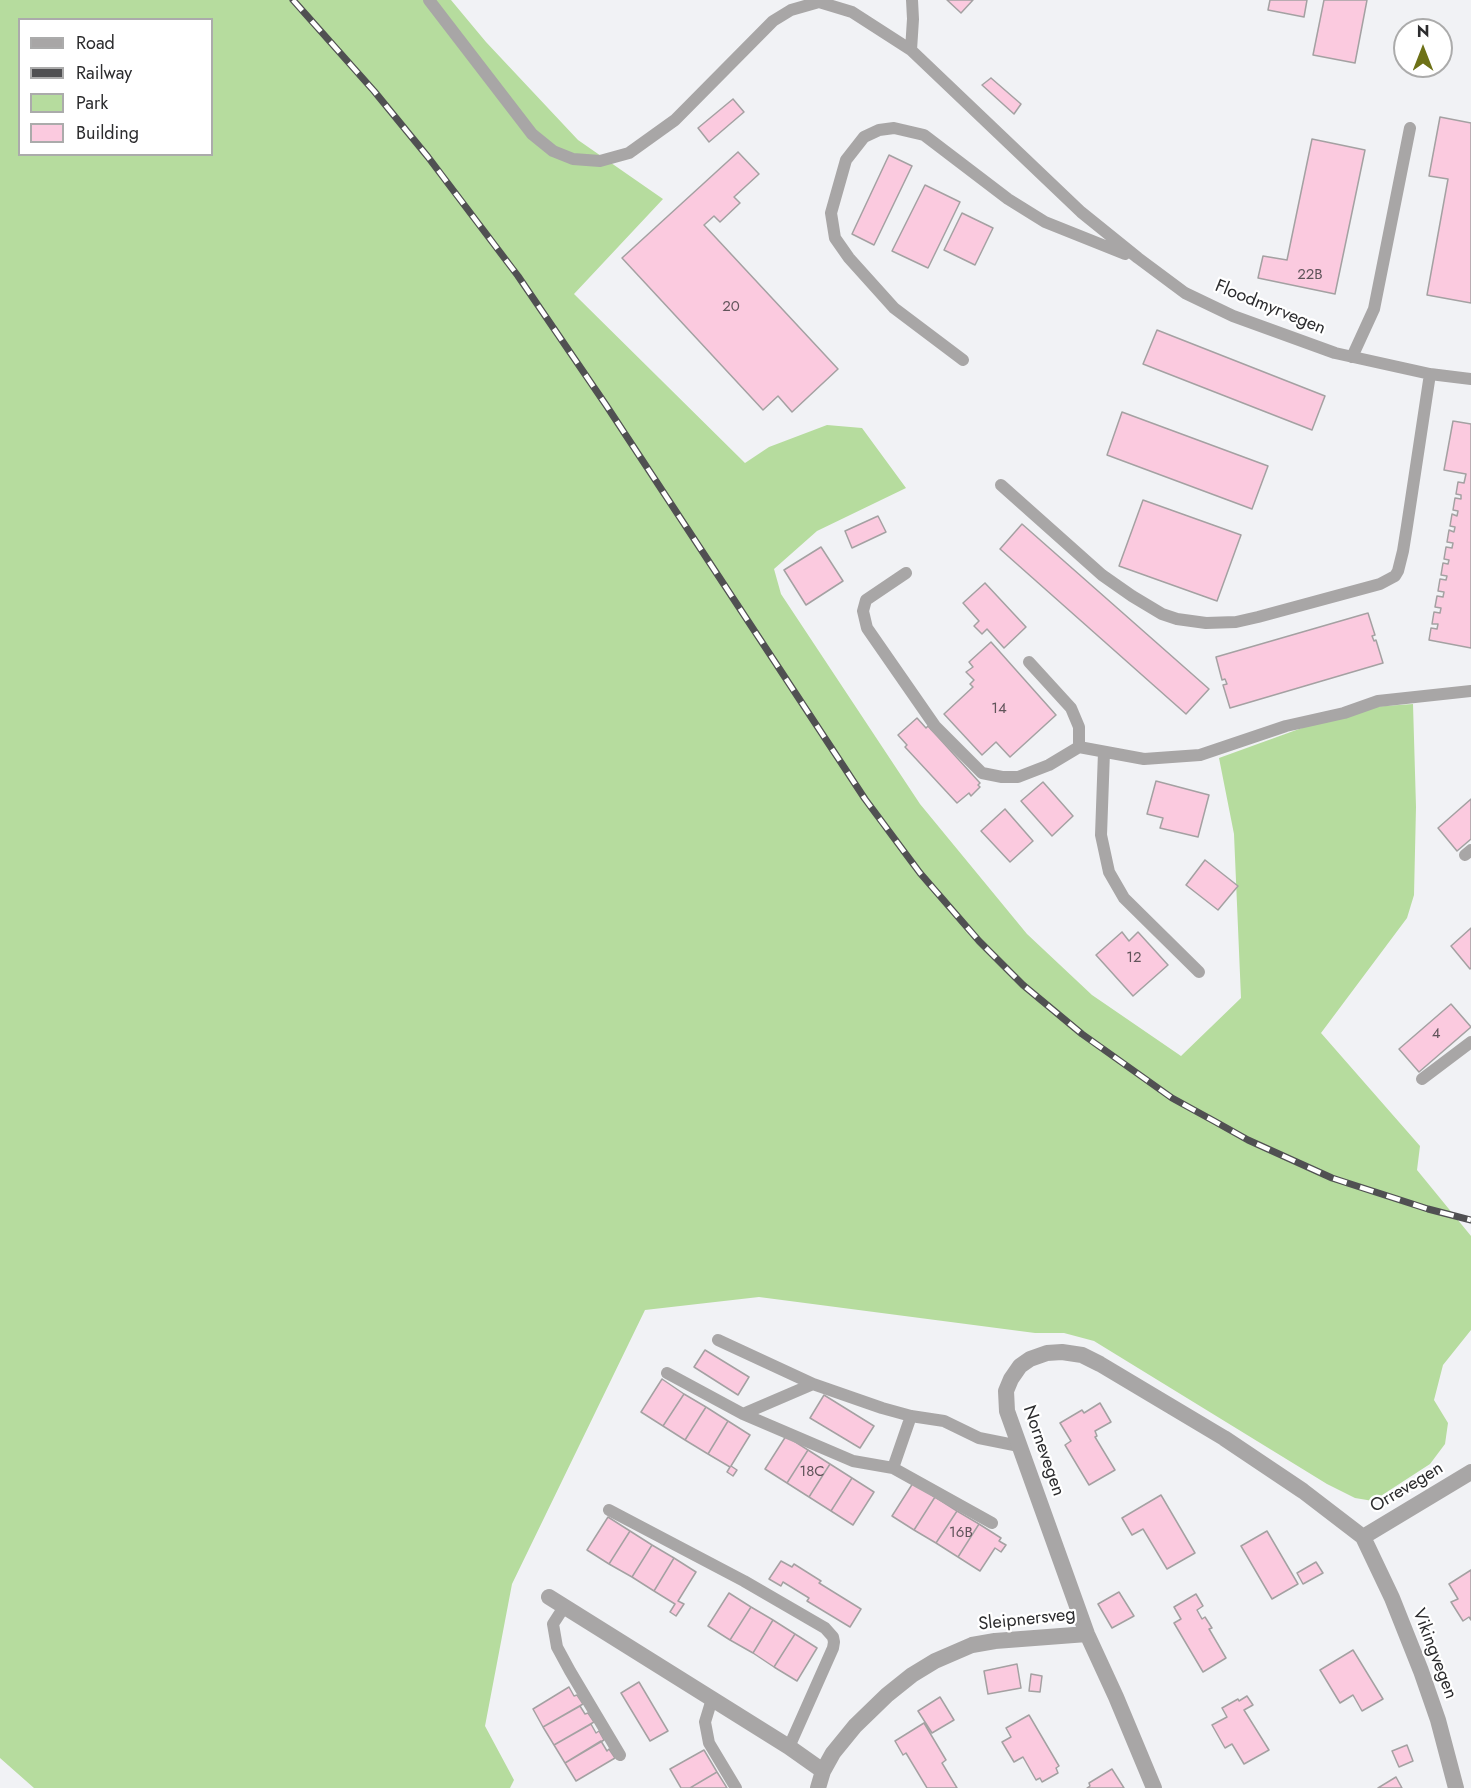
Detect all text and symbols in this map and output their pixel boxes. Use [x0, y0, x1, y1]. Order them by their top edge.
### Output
legend [18, 18, 213, 156]
north arrow [1393, 18, 1453, 78]
text: N [1417, 20, 1429, 43]
text: Road [76, 30, 115, 56]
text: Railway [76, 60, 132, 86]
text: Park [76, 90, 108, 116]
text: Building [76, 120, 139, 146]
house number: 22B [1297, 266, 1323, 284]
street label: Floodmyrvegen [1211, 276, 1329, 340]
house number: 20 [722, 298, 740, 316]
house number: 14 [991, 700, 1007, 718]
house number: 12 [1126, 949, 1142, 967]
house number: 4 [1432, 1025, 1440, 1043]
street label: Nornevegen [1017, 1403, 1069, 1499]
street label: Orrevegen [1367, 1458, 1447, 1518]
house number: 18C [799, 1463, 825, 1481]
house number: 16B [949, 1524, 973, 1542]
street label: Sleipnersveg [977, 1604, 1077, 1636]
street label: Vikingvegen [1407, 1606, 1461, 1702]

